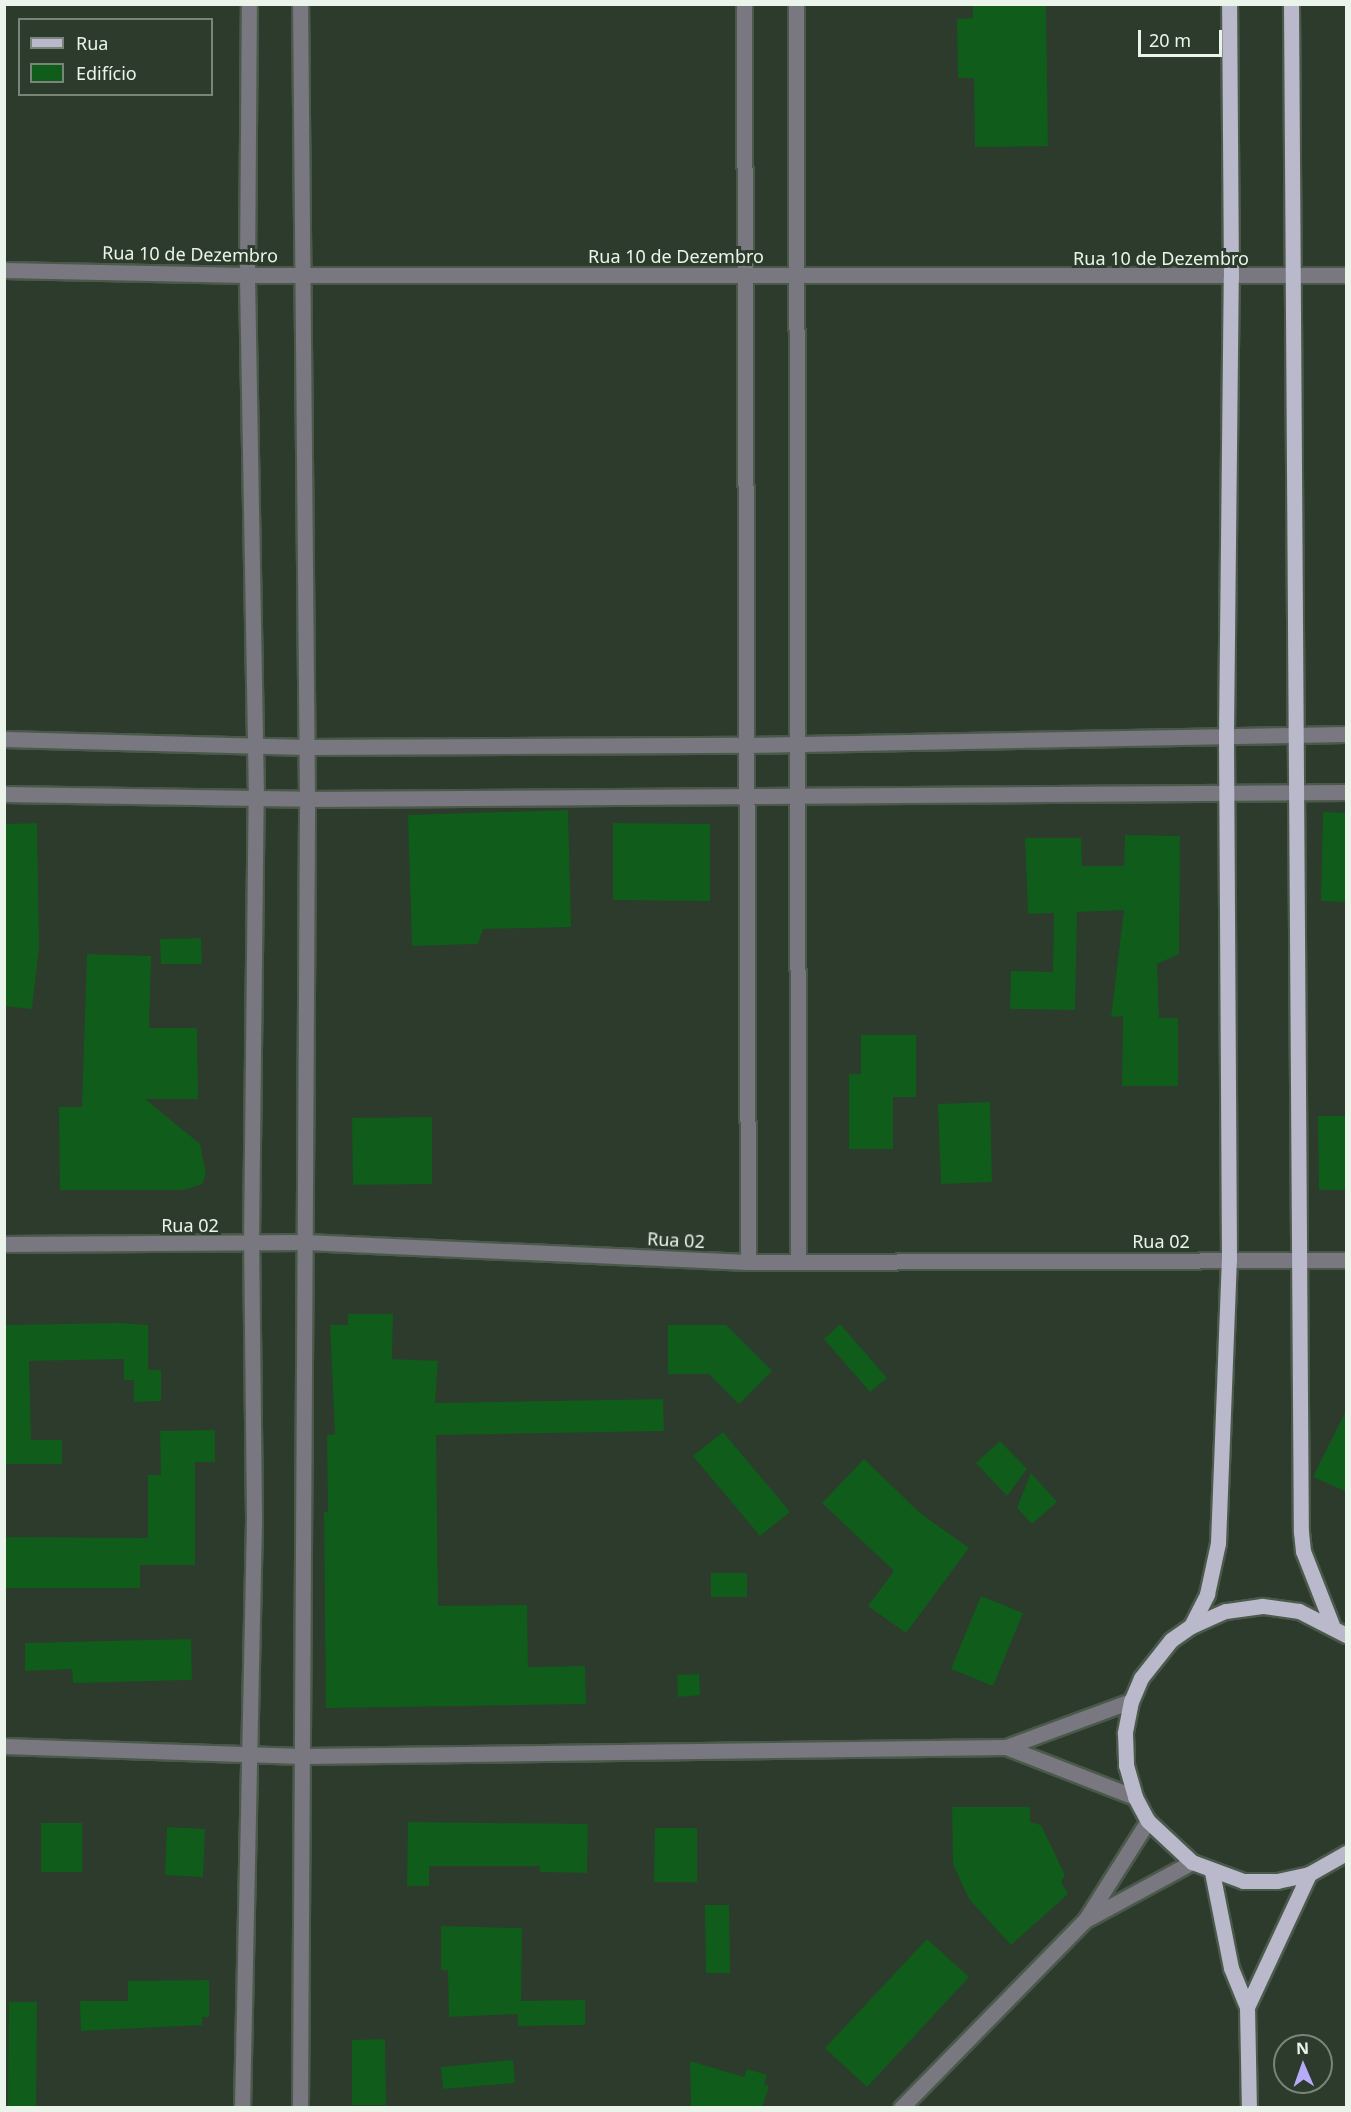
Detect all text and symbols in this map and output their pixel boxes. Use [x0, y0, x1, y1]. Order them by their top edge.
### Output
legend [18, 18, 213, 96]
scale bar [1141, 18, 1225, 56]
text: 20 m [1149, 28, 1191, 52]
text: Rua [76, 31, 108, 55]
text: Edifício [76, 61, 137, 85]
street label: Rua 10 de Dezembro [102, 242, 278, 266]
street label: Rua 10 de Dezembro [588, 245, 764, 267]
street label: Rua 10 de Dezembro [1073, 247, 1249, 269]
street label: Rua 02 [161, 1214, 219, 1236]
street label: Rua 02 [647, 1228, 705, 1252]
street label: Rua 02 [1132, 1230, 1190, 1252]
north arrow [1273, 2034, 1333, 2094]
text: N [1296, 2037, 1309, 2059]

